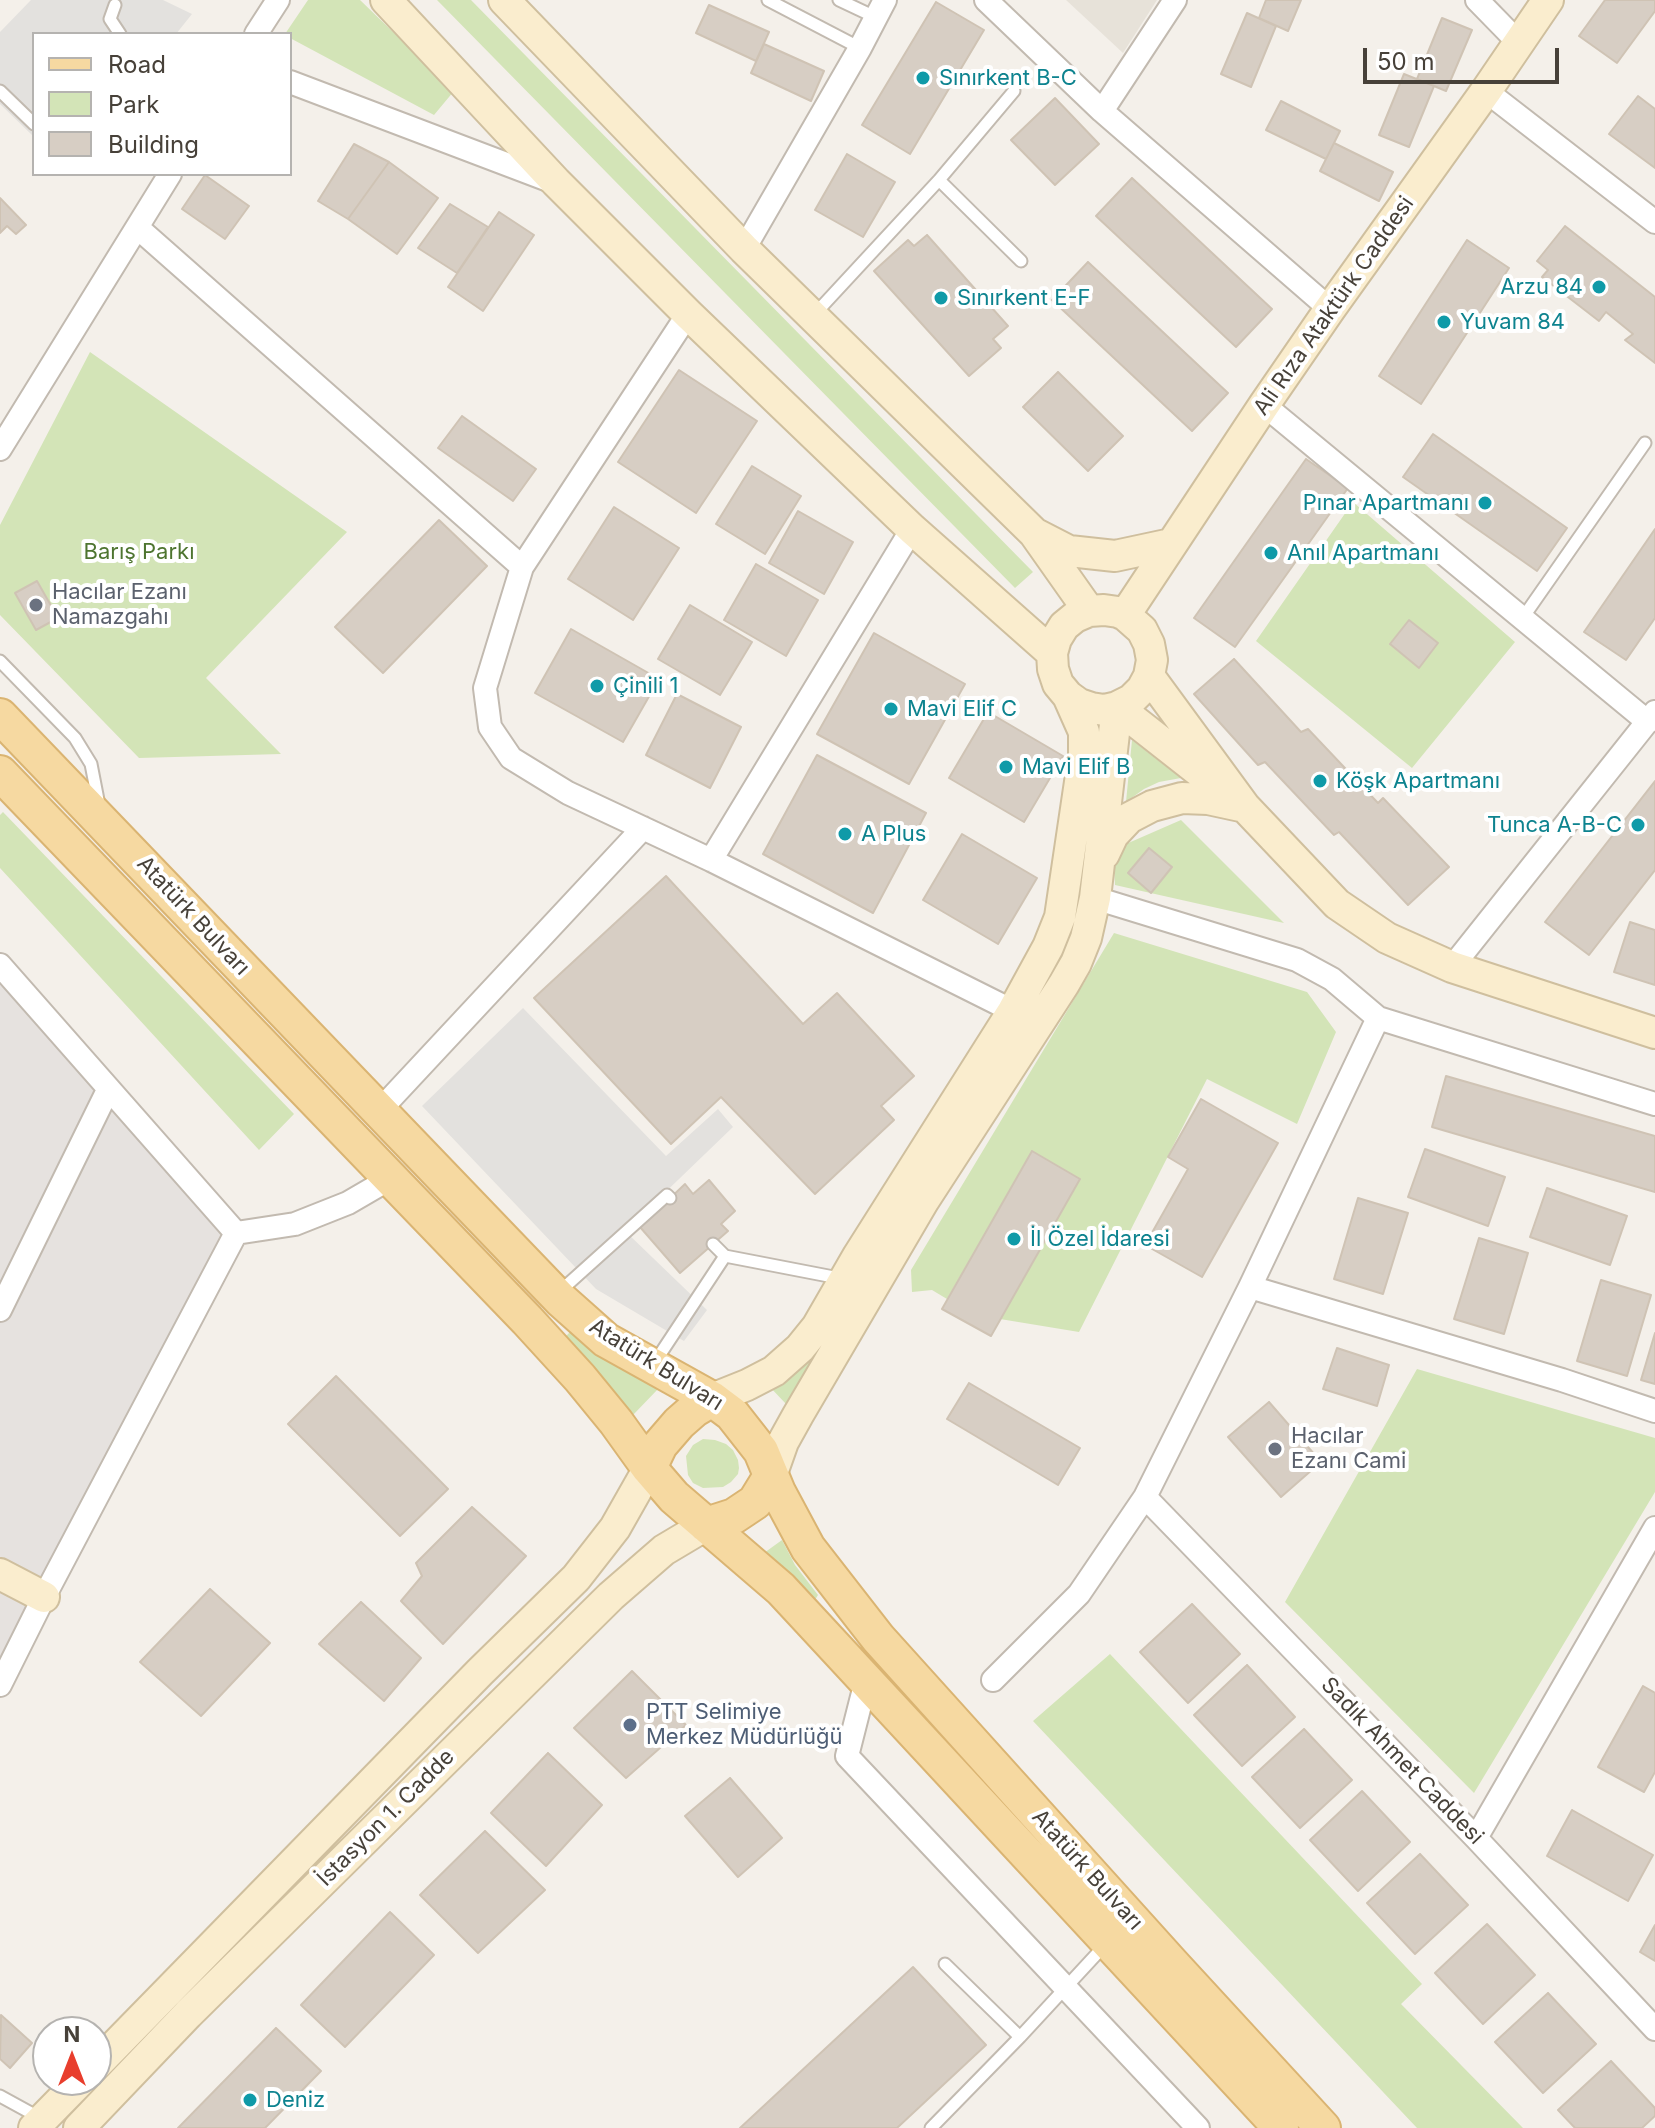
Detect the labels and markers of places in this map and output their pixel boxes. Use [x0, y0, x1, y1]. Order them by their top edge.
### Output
place label: Sınırkent B-C [939, 65, 1077, 91]
marker: Sınırkent B-C [914, 69, 932, 87]
place label: Arzu 84 [1500, 274, 1583, 300]
marker: Arzu 84 [1590, 278, 1608, 296]
place label: Sınırkent E-F [957, 285, 1091, 311]
marker: Sınırkent E-F [932, 289, 950, 307]
place label: Yuvam 84 [1460, 309, 1565, 335]
marker: Yuvam 84 [1435, 313, 1453, 331]
place label: Pınar Apartmanı [1303, 490, 1469, 516]
marker: Pınar Apartmanı [1476, 494, 1494, 512]
place label: Anıl Apartmanı [1287, 540, 1439, 566]
marker: Anıl Apartmanı [1262, 544, 1280, 562]
place label: Hacılar Ezanı Namazgahı [52, 579, 187, 630]
marker: Hacılar Ezanı Namazgahı [27, 596, 45, 614]
place label: Çinili 1 [613, 673, 679, 699]
marker: Çinili 1 [588, 677, 606, 695]
place label: Mavi Elif C [907, 696, 1017, 722]
marker: Mavi Elif C [882, 700, 900, 718]
place label: Mavi Elif B [1022, 754, 1130, 780]
marker: Mavi Elif B [997, 758, 1015, 776]
place label: Köşk Apartmanı [1336, 768, 1500, 794]
marker: Köşk Apartmanı [1311, 772, 1329, 790]
place label: Tunca A-B-C [1487, 812, 1622, 838]
marker: Tunca A-B-C [1629, 816, 1647, 834]
place label: A Plus [861, 821, 926, 847]
marker: A Plus [836, 825, 854, 843]
place label: İl Özel İdaresi [1030, 1226, 1170, 1252]
marker: İl Özel İdaresi [1005, 1230, 1023, 1248]
place label: Hacılar Ezanı Cami [1291, 1423, 1406, 1474]
marker: Hacılar Ezanı Cami [1266, 1440, 1284, 1458]
place label: PTT Selimiye Merkez Müdürlüğü [646, 1699, 843, 1750]
marker: PTT Selimiye Merkez Müdürlüğü [621, 1716, 639, 1734]
place label: Deniz [266, 2087, 325, 2113]
marker: Deniz [241, 2091, 259, 2109]

